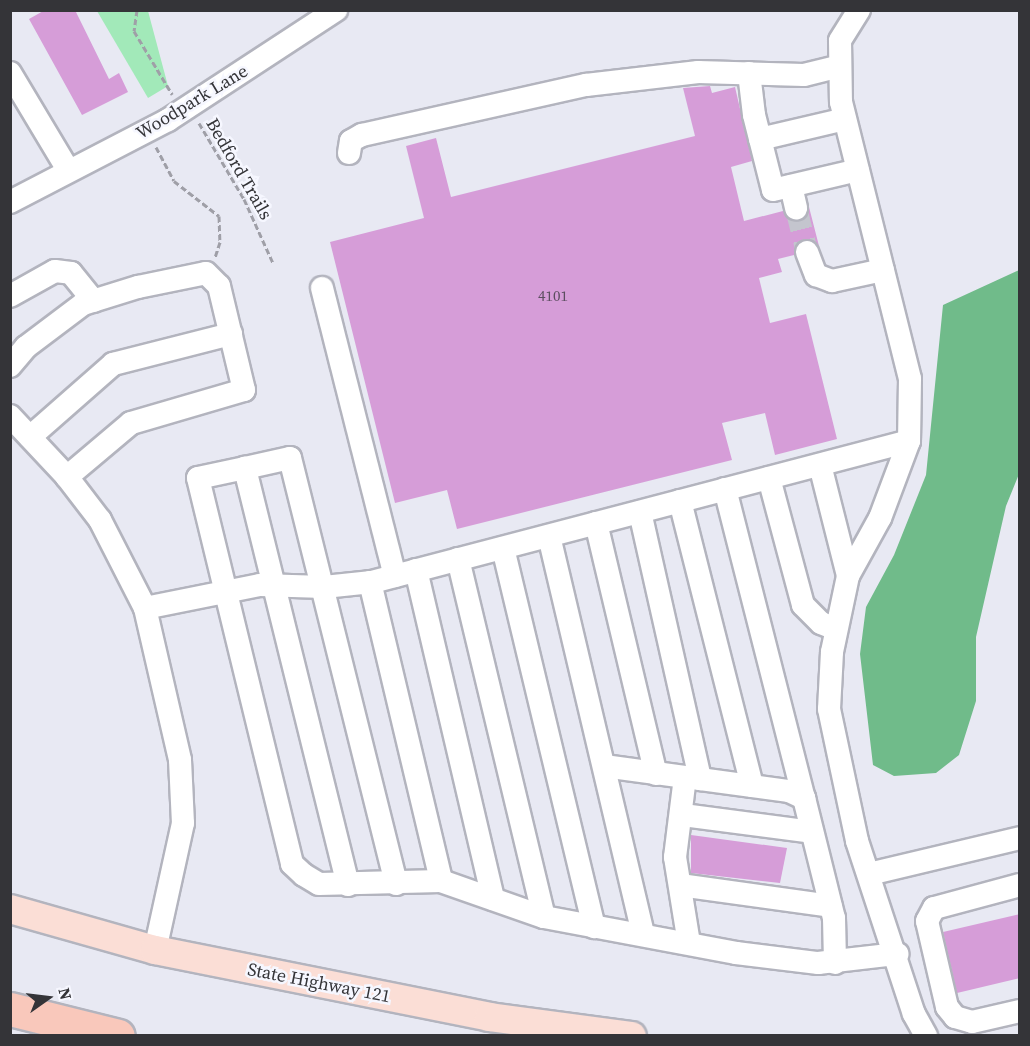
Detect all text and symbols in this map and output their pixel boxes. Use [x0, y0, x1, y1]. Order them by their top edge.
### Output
street label: Woodpark Lane [132, 60, 252, 144]
street label: Bedford Trails [201, 114, 277, 224]
house number: 4101 [538, 287, 568, 305]
street label: State Highway 121 [246, 959, 392, 1007]
north arrow [18, 968, 78, 1028]
text: N [53, 985, 78, 1002]

